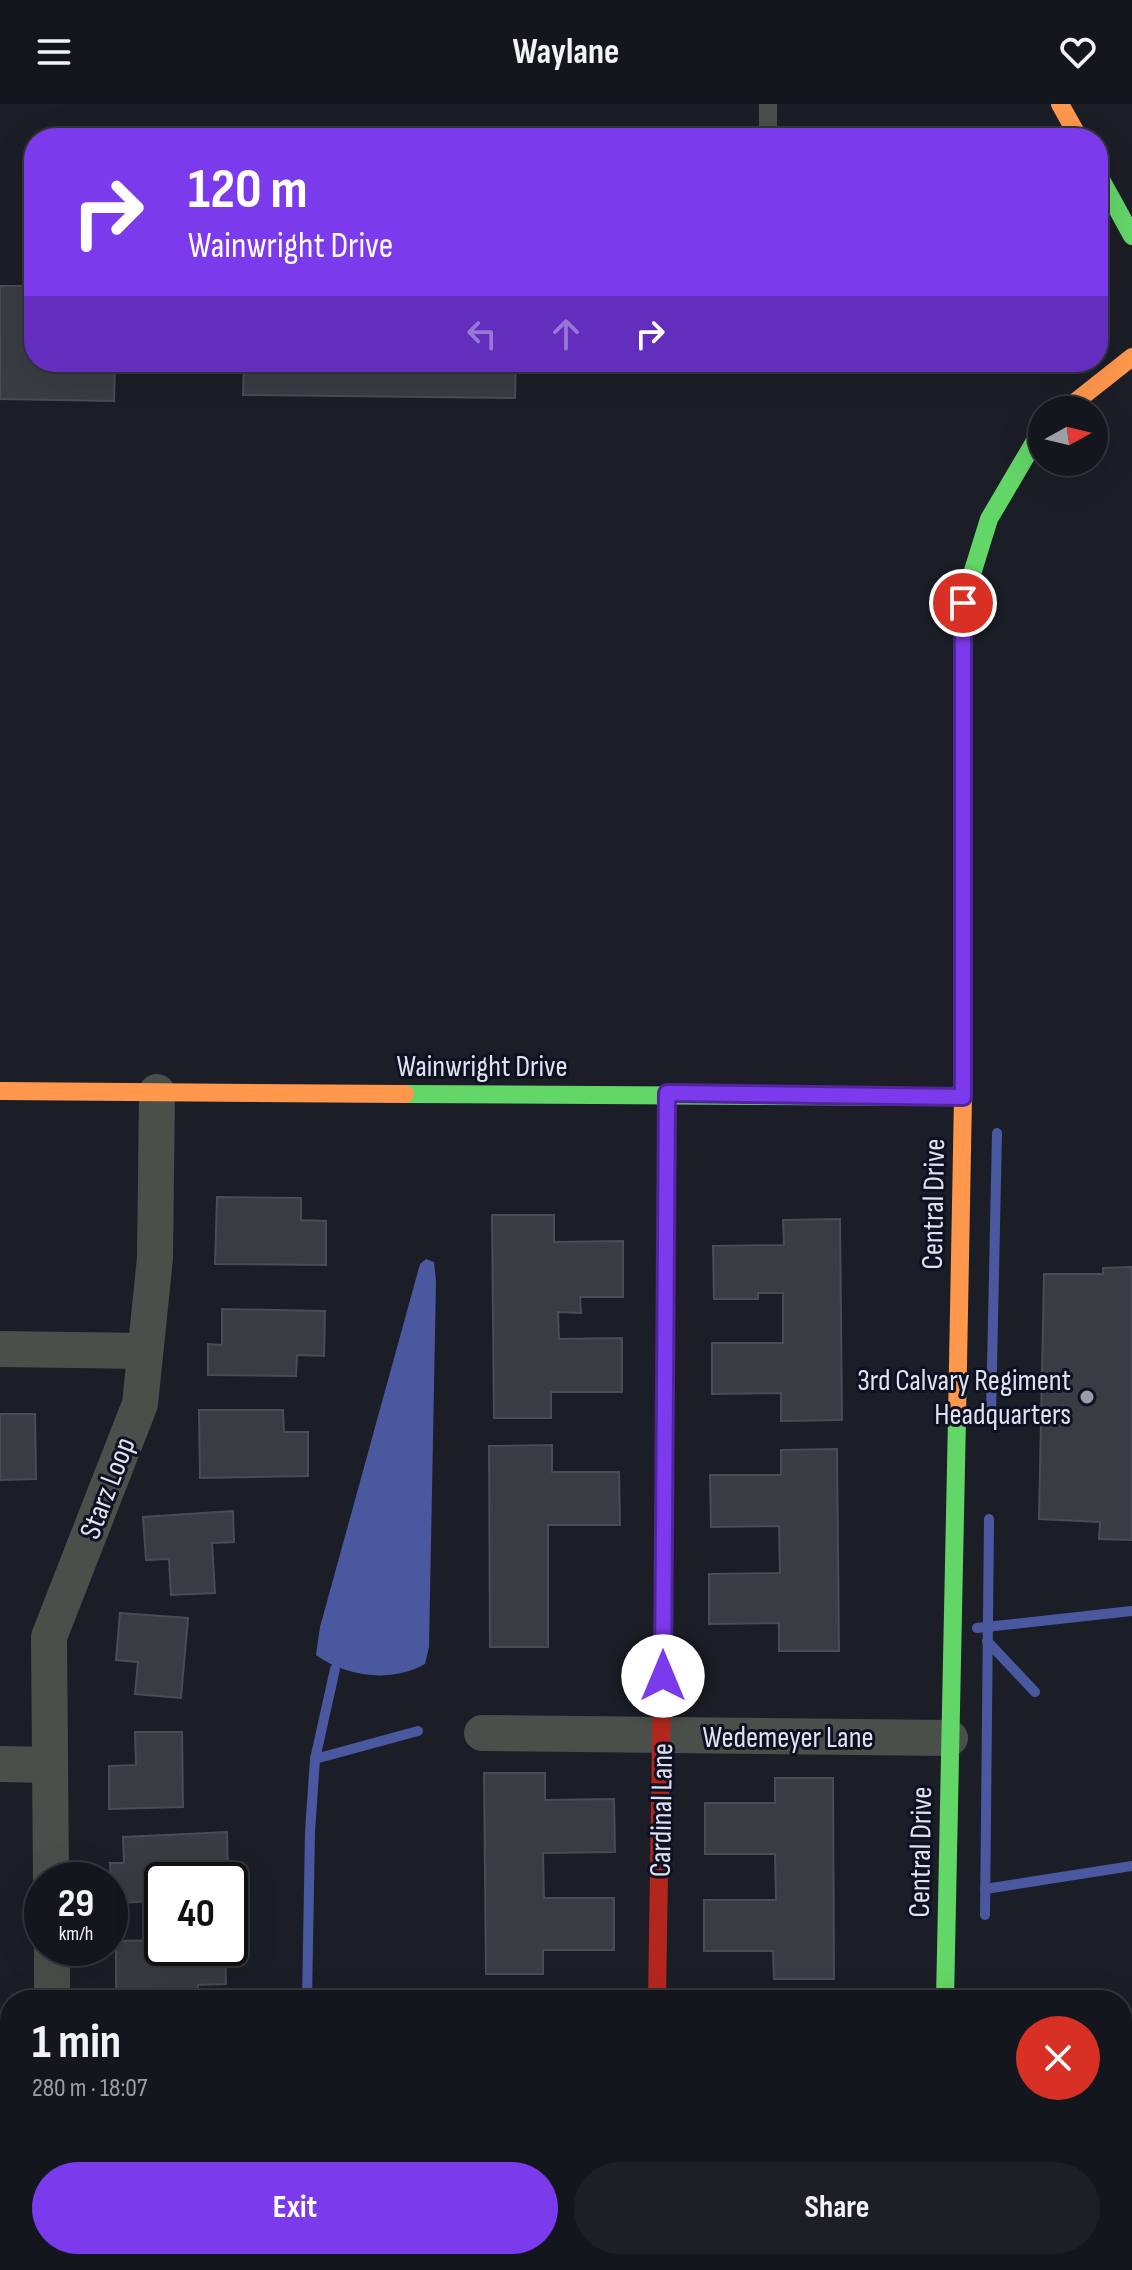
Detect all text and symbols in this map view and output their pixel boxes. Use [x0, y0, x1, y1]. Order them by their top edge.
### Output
icon: menu [32, 30, 76, 74]
icon: heart [1056, 30, 1100, 74]
text: Waylane [513, 31, 619, 74]
text: 120 m [188, 157, 308, 224]
icon: right [56, 160, 160, 264]
text: Wainwright Drive [188, 225, 393, 268]
icon: left [460, 312, 504, 356]
icon: ahead [544, 312, 588, 356]
icon: right [628, 312, 672, 356]
north arrow [1028, 396, 1108, 476]
map controls [1028, 396, 1108, 476]
pin [929, 569, 997, 637]
icon: arrive [941, 581, 985, 625]
street label: Wainwright Drive [396, 1049, 568, 1085]
street label: Central Drive [915, 1138, 953, 1270]
place label: 3rd Calvary Regiment Headquarters [857, 1363, 1071, 1433]
marker: 3rd Calvary Regiment Headquarters [1078, 1388, 1096, 1406]
street label: Starz Loop [72, 1433, 144, 1544]
position arrow [621, 1634, 705, 1718]
street label: Wedemeyer Lane [702, 1720, 874, 1756]
street label: Cardinal Lane [643, 1743, 681, 1877]
street label: Central Drive [902, 1786, 940, 1918]
speed limit sign: 40 [144, 1862, 248, 1966]
text: 29 [58, 1880, 94, 1928]
text: km/h [59, 1922, 93, 1946]
text: 1 min [32, 2014, 121, 2071]
button: close [1016, 2016, 1100, 2100]
text: 280 m · 18:07 [32, 2073, 147, 2104]
button: Exit [32, 2162, 558, 2254]
button: Share [574, 2162, 1100, 2254]

